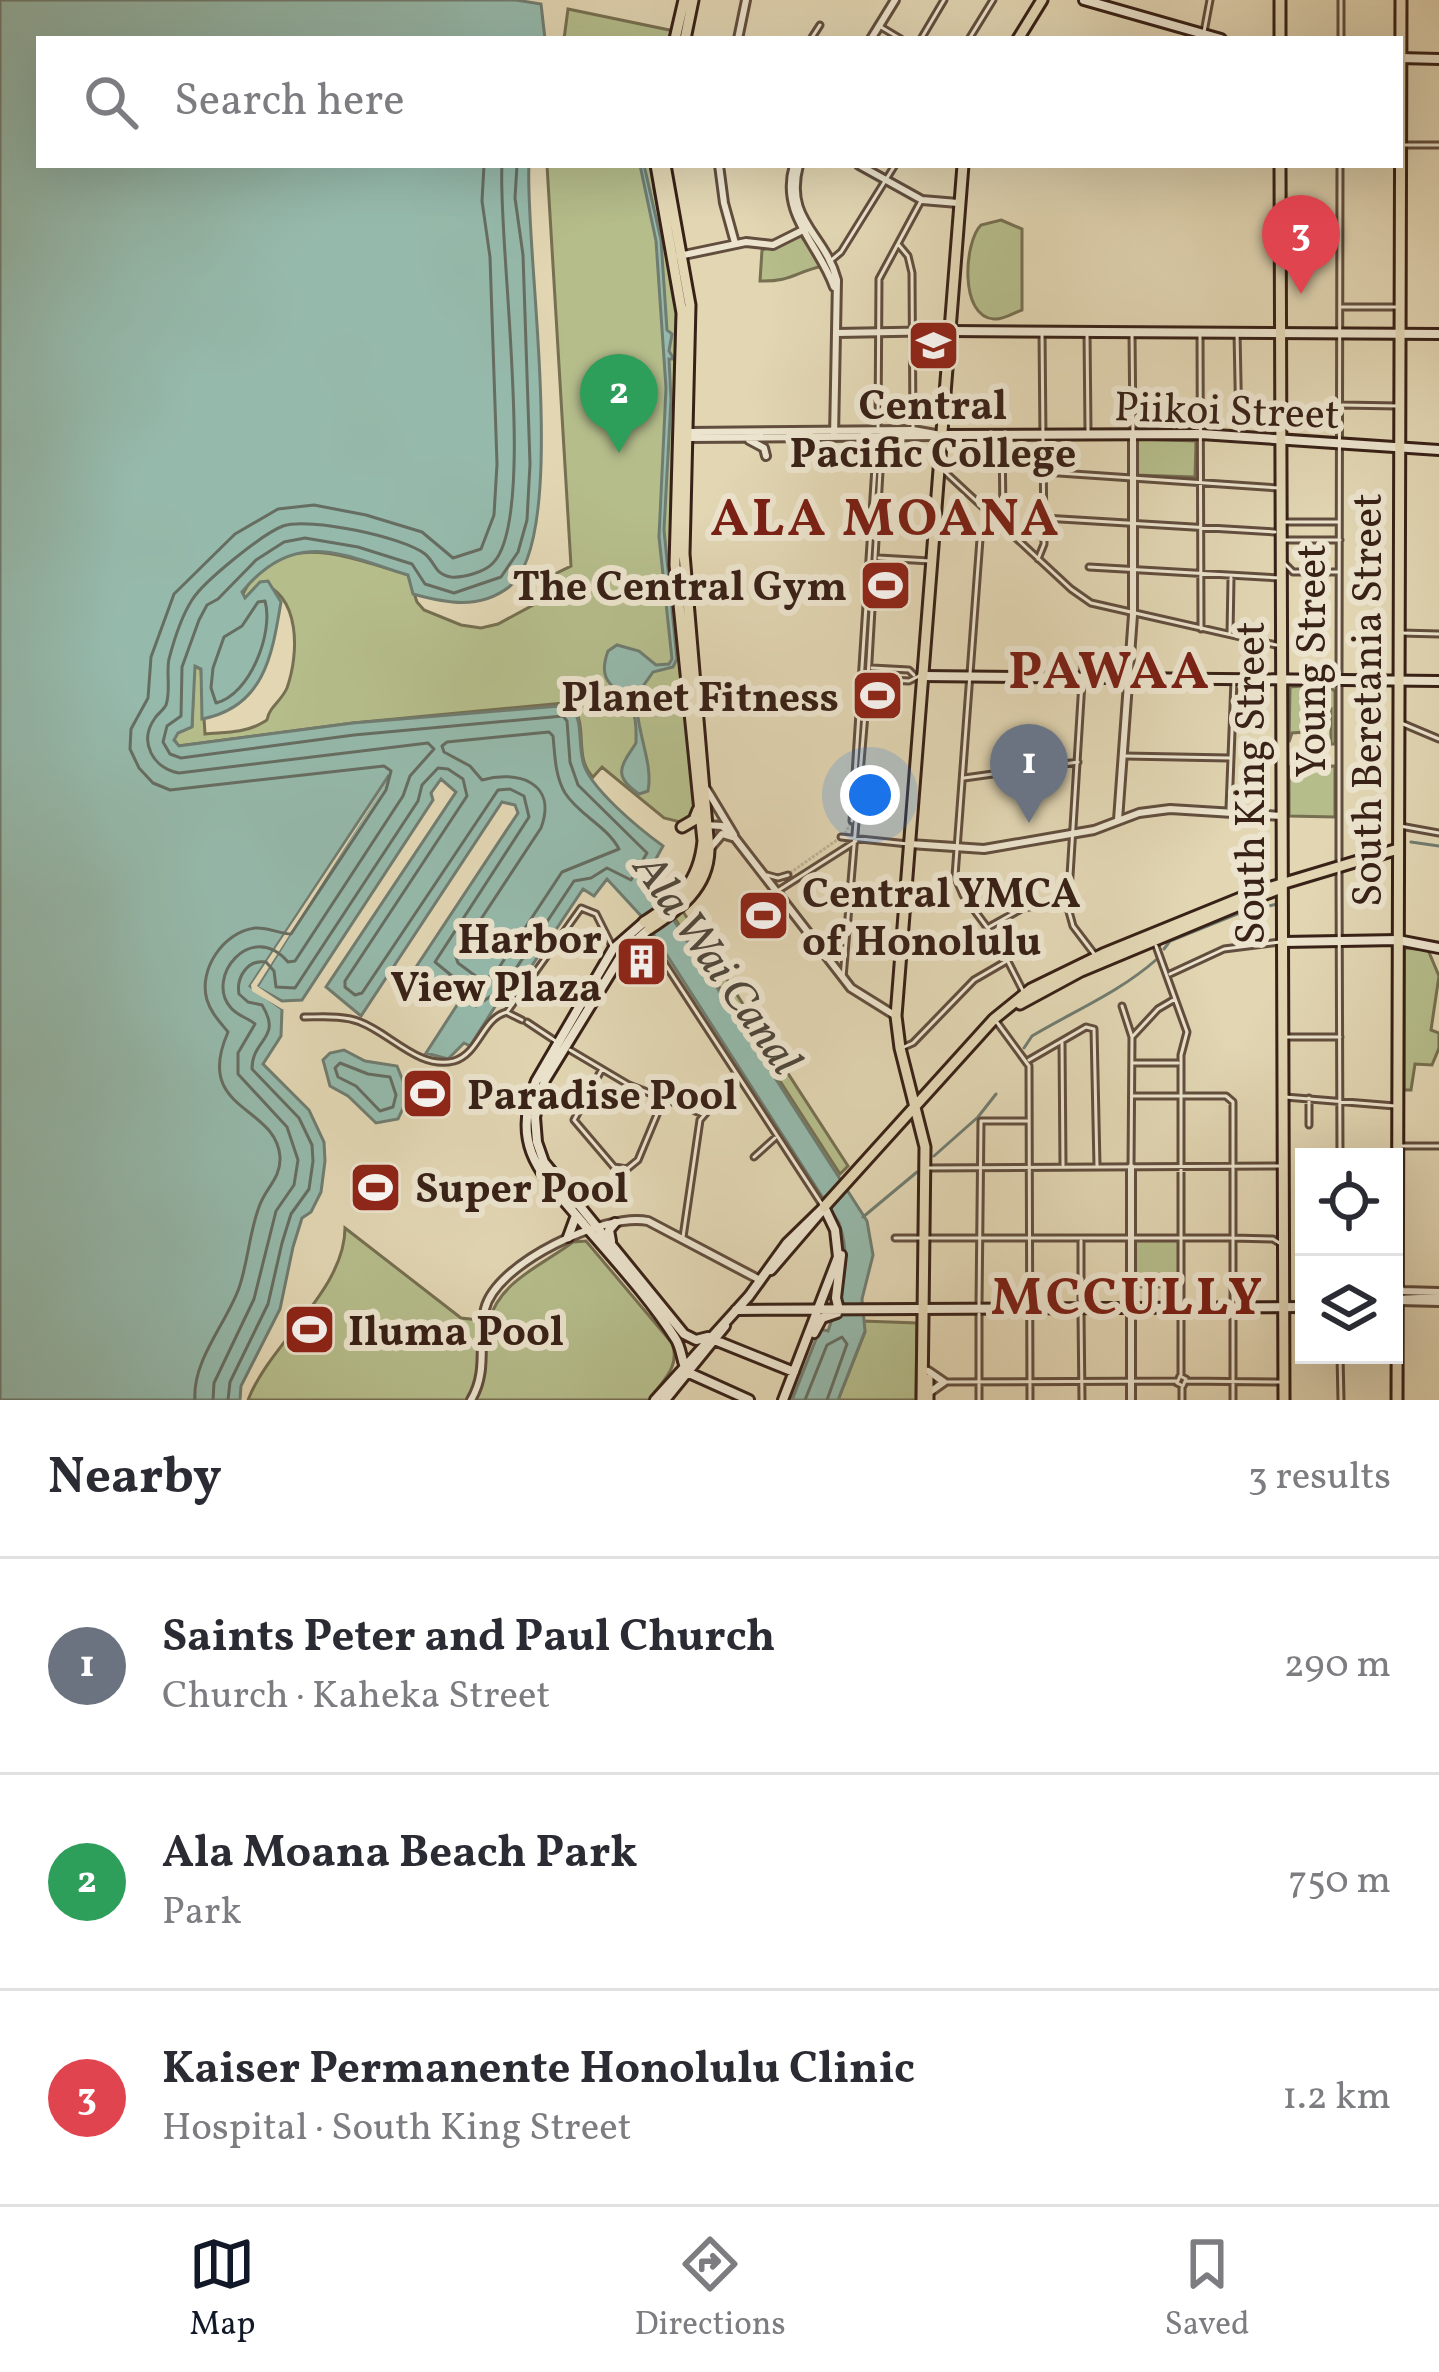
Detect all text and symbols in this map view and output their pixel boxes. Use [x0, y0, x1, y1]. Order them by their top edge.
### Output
search box [36, 36, 1403, 168]
icon: search [78, 69, 144, 135]
text: Search here [174, 71, 405, 134]
pin: 3 [1262, 195, 1340, 294]
school or university icon: Central Pacific College [905, 317, 961, 373]
pin: 2 [580, 354, 658, 453]
place label: Central Pacific College [790, 379, 1076, 486]
street label: Piikoi Street [1113, 380, 1341, 447]
district label: ALA MOANA [710, 484, 1062, 559]
street label: South Beretania Street [1341, 493, 1400, 907]
street label: Young Street [1285, 544, 1344, 778]
sports icon: The Central Gym [858, 557, 914, 613]
place label: The Central Gym [512, 560, 847, 619]
street label: South King Street [1224, 621, 1283, 945]
district label: PAWAA [1008, 637, 1212, 712]
sports icon: Planet Fitness [850, 668, 906, 724]
place label: Planet Fitness [561, 671, 839, 730]
pin: 1 [990, 724, 1068, 823]
your location [840, 765, 900, 825]
water label: Ala Wai Canal [615, 841, 815, 1089]
place label: Central YMCA of Honolulu [802, 867, 1081, 974]
sports icon: Central YMCA of Honolulu [735, 888, 791, 944]
place label: Harbor View Plaza [390, 913, 602, 1020]
building icon: Harbor View Plaza [613, 934, 669, 990]
sports icon: Paradise Pool [400, 1066, 456, 1122]
place label: Paradise Pool [467, 1069, 737, 1128]
map controls [1295, 1148, 1403, 1364]
button: locate [1295, 1148, 1403, 1256]
sports icon: Super Pool [348, 1159, 404, 1215]
place label: Super Pool [415, 1162, 629, 1221]
button: layers [1295, 1256, 1403, 1364]
district label: MCCULLY [991, 1263, 1265, 1338]
sports icon: Iluma Pool [281, 1302, 337, 1358]
place label: Iluma Pool [348, 1305, 564, 1364]
text: Nearby [48, 1443, 222, 1514]
text: 3 results [1248, 1451, 1391, 1505]
text: Saints Peter and Paul Church [162, 1607, 775, 1670]
text: 1 [79, 1639, 95, 1693]
text: 290 m [1284, 1639, 1391, 1693]
text: Church · Kaheka Street [162, 1670, 550, 1724]
text: Ala Moana Beach Park [162, 1823, 638, 1886]
text: 2 [77, 1855, 97, 1909]
text: 750 m [1288, 1855, 1391, 1909]
text: Park [162, 1886, 242, 1940]
text: Kaiser Permanente Honolulu Clinic [162, 2039, 915, 2102]
text: 3 [77, 2071, 97, 2125]
text: 1.2 km [1282, 2071, 1391, 2125]
text: Hospital · South King Street [162, 2102, 631, 2156]
tab: Map [189, 2231, 256, 2349]
tab: Directions [634, 2231, 786, 2349]
tab: Saved [1165, 2231, 1250, 2349]

